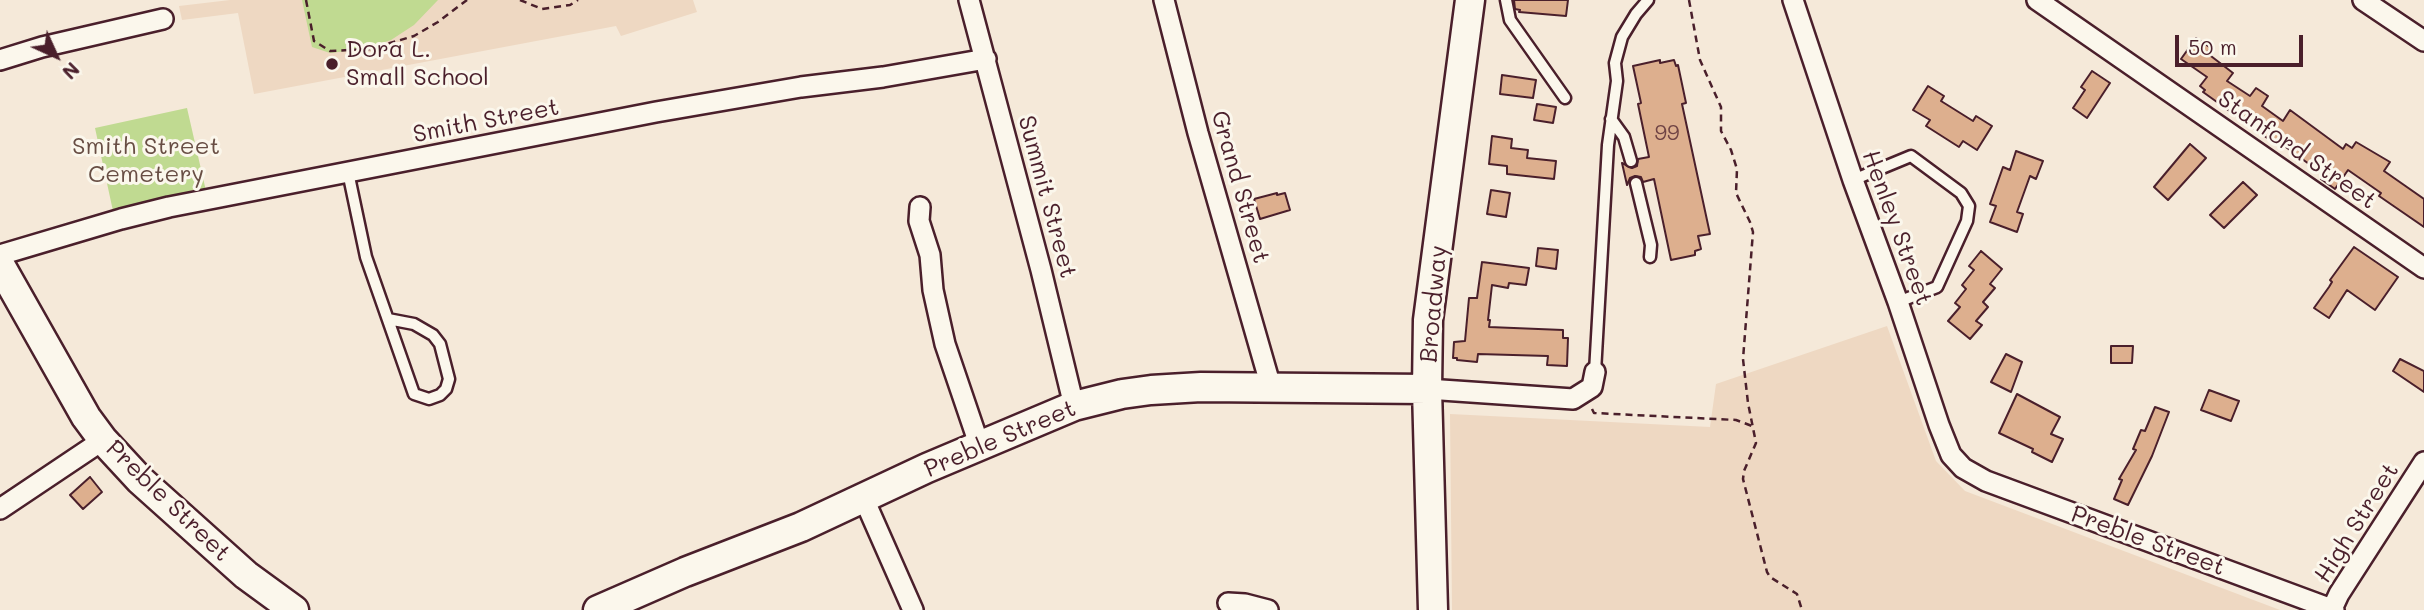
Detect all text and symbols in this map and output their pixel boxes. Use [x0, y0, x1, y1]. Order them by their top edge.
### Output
north arrow [21, 21, 91, 91]
scale bar [2179, 21, 2307, 65]
text: 50 m [2188, 33, 2237, 60]
place label: Dora L. Small School [346, 36, 489, 92]
marker: Dora L. Small School [324, 56, 340, 72]
text: N [57, 57, 85, 85]
street label: Stanford Street [2212, 85, 2382, 215]
street label: Smith Street [411, 93, 561, 149]
street label: Grand Street [1204, 107, 1276, 267]
street label: Summit Street [1011, 113, 1083, 281]
house number: 99 [1655, 121, 1679, 147]
park label: Smith Street Cemetery [72, 133, 220, 189]
street label: Henley Street [1856, 147, 1938, 309]
street label: Broadway [1415, 244, 1453, 364]
street label: Preble Street [920, 394, 1080, 484]
street label: Preble Street [100, 434, 236, 568]
street label: High Street [2309, 458, 2405, 588]
street label: Preble Street [2067, 500, 2229, 582]

